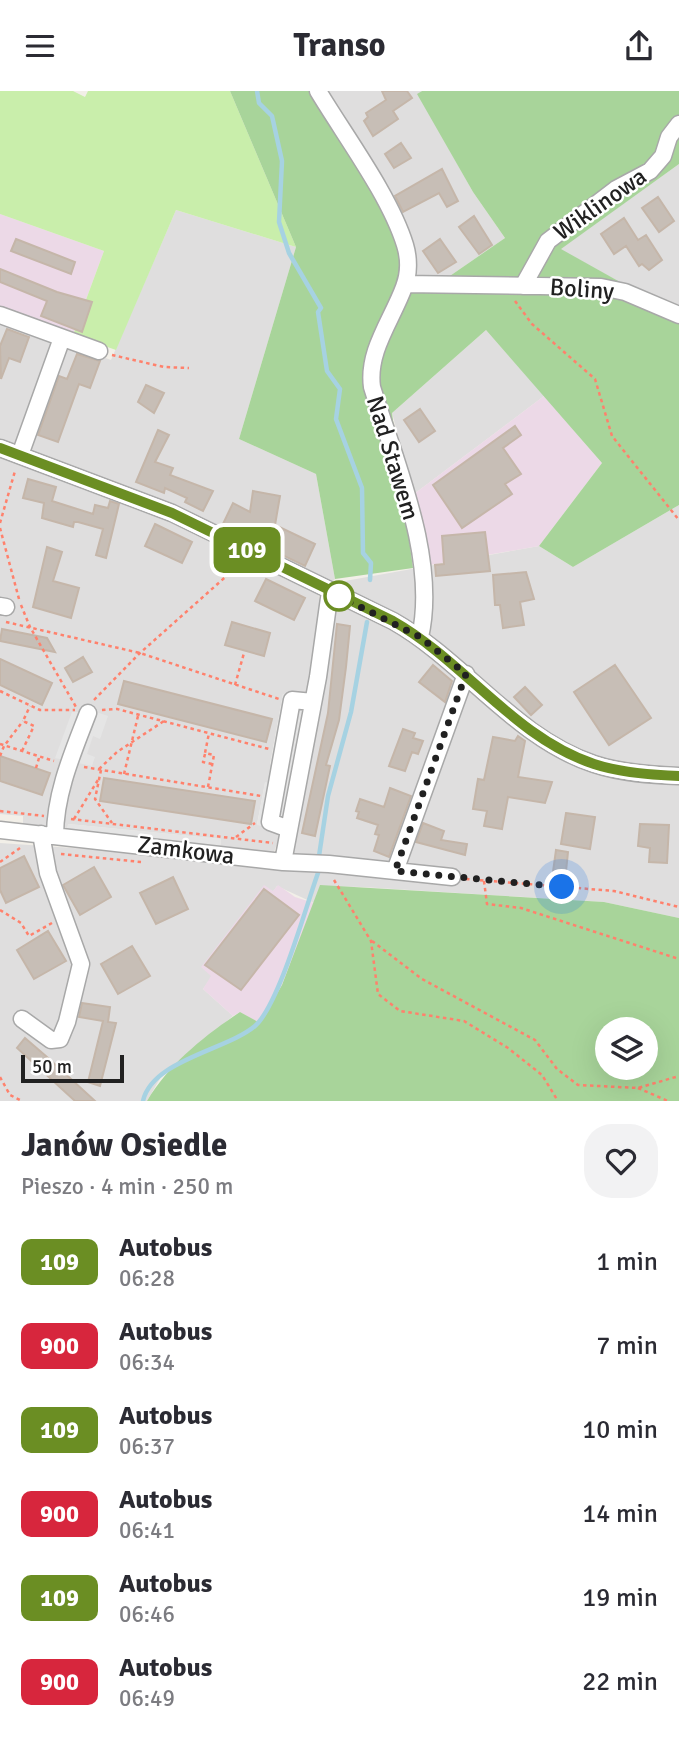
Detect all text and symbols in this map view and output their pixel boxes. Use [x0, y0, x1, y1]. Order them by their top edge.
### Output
text: Transo [293, 26, 386, 65]
icon: menu [21, 27, 59, 65]
icon: share [620, 27, 658, 65]
street label: Wiklinowa [548, 161, 652, 247]
street label: Boliny [549, 272, 615, 306]
street label: Nad Stawem [360, 392, 426, 524]
line badge: 109 [207, 527, 287, 573]
text: 109 [228, 535, 266, 565]
unlabelled marker [324, 581, 354, 611]
street label: Zamkowa [136, 829, 236, 871]
your location [544, 869, 579, 904]
map controls [595, 1017, 658, 1080]
button: layers [595, 1017, 658, 1080]
scale bar [21, 1052, 124, 1084]
text: 50 m [32, 1055, 72, 1079]
button: heart [584, 1124, 658, 1198]
text: Janów Osiedle [21, 1125, 227, 1166]
text: Pieszo · 4 min · 250 m [21, 1172, 233, 1201]
text: Autobus [119, 1232, 212, 1264]
text: 1 min [596, 1246, 658, 1278]
text: 109 [40, 1247, 79, 1277]
text: 06:28 [119, 1264, 175, 1293]
text: Autobus [119, 1316, 212, 1348]
text: 7 min [596, 1330, 658, 1362]
text: 900 [40, 1331, 79, 1361]
text: 06:34 [119, 1348, 175, 1377]
text: Autobus [119, 1400, 212, 1432]
text: 10 min [582, 1414, 658, 1446]
text: 109 [40, 1415, 79, 1445]
text: 06:37 [119, 1432, 175, 1461]
text: Autobus [119, 1484, 212, 1516]
text: 14 min [582, 1498, 658, 1530]
text: 900 [40, 1499, 79, 1529]
text: 06:41 [119, 1516, 175, 1545]
text: Autobus [119, 1568, 212, 1600]
text: 19 min [582, 1582, 658, 1614]
text: 109 [40, 1583, 79, 1613]
text: 06:46 [119, 1600, 175, 1629]
text: Autobus [119, 1652, 212, 1684]
text: 22 min [582, 1666, 658, 1698]
text: 900 [40, 1667, 79, 1697]
text: 06:49 [119, 1684, 175, 1713]

